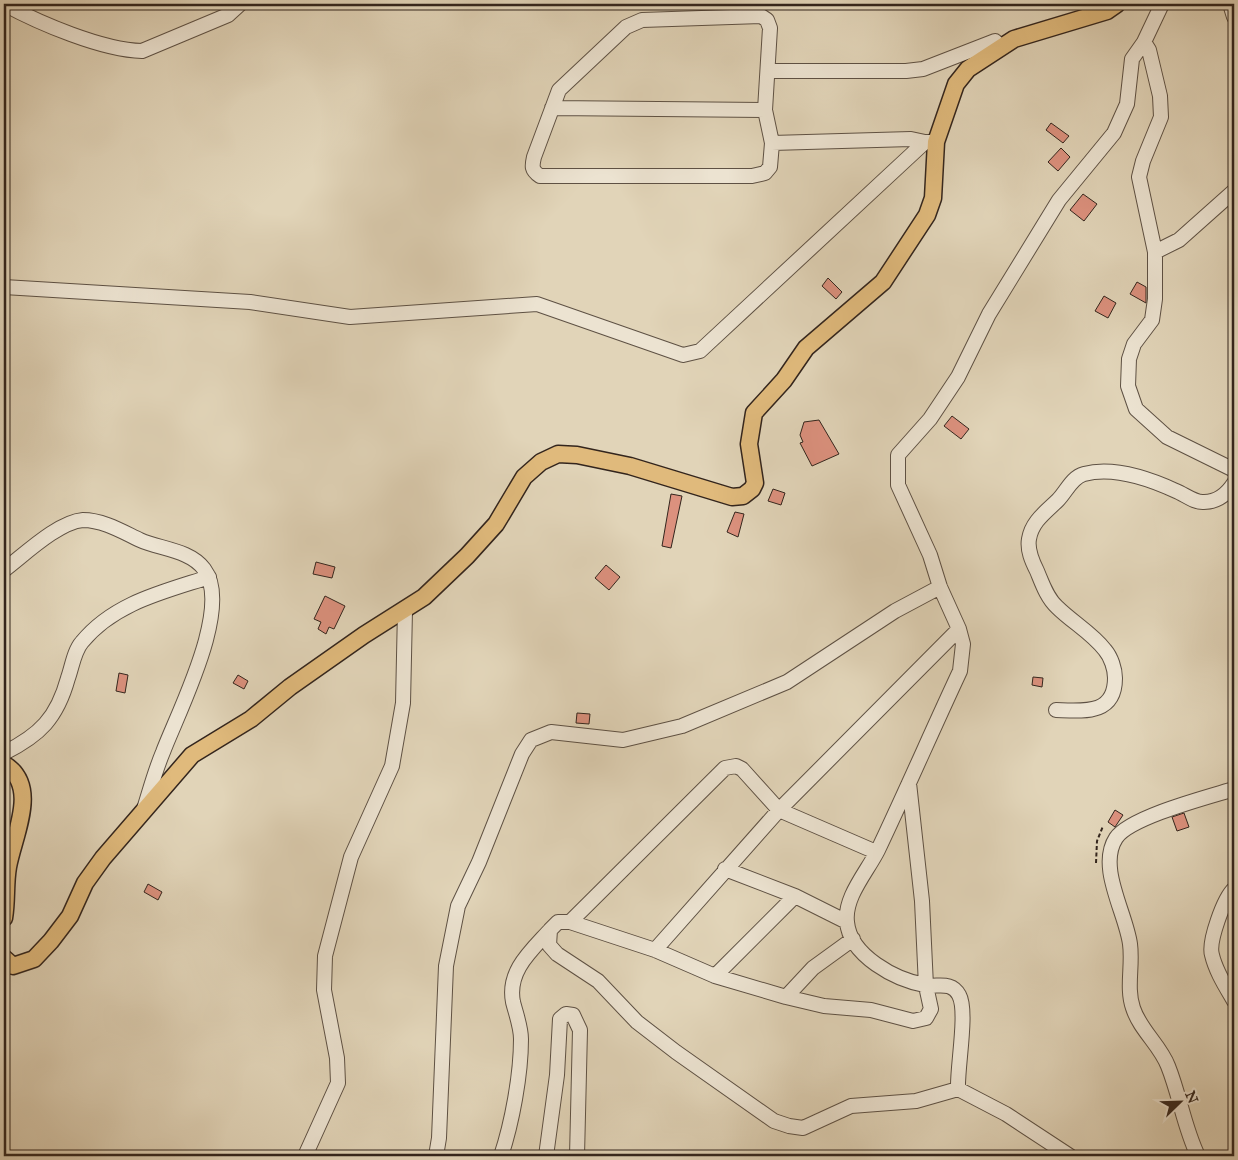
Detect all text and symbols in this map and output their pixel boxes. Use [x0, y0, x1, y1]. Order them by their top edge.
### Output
north arrow [1156, 1078, 1206, 1128]
text: N [1181, 1088, 1202, 1106]

